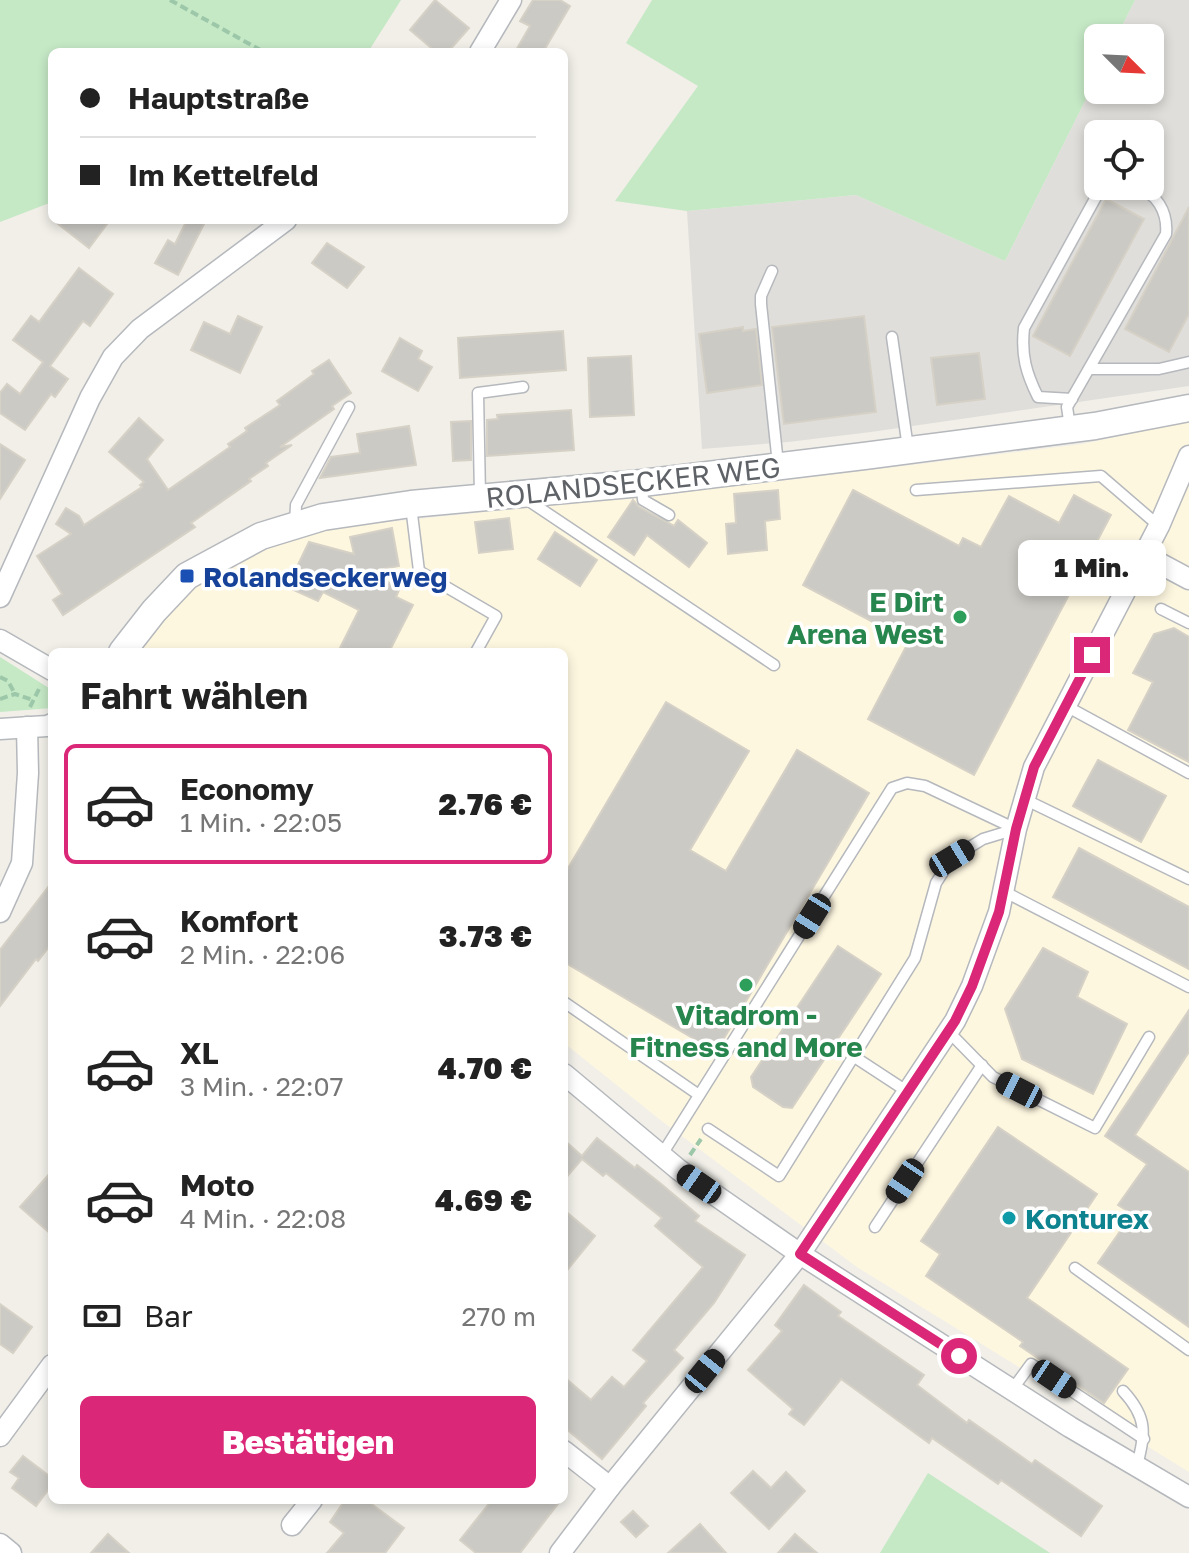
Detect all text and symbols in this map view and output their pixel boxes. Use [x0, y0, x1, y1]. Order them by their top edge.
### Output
north arrow [1084, 24, 1164, 104]
map controls [1084, 24, 1164, 200]
text: Hauptstraße [128, 80, 309, 116]
button: locate [1084, 120, 1164, 200]
text: Im Kettelfeld [128, 157, 318, 193]
street label: ROLANDSECKER WEG [484, 450, 782, 514]
callout: 1 Min. [1018, 539, 1166, 595]
text: 1 Min. [1054, 552, 1130, 583]
place label: Rolandseckerweg [203, 560, 447, 593]
marker: Rolandseckerweg [178, 567, 196, 585]
place label: E Dirt Arena West [787, 585, 944, 650]
marker: E Dirt Arena West [951, 608, 969, 626]
route end [1074, 637, 1110, 673]
text: Fahrt wählen [80, 674, 308, 717]
icon: car [84, 768, 156, 840]
text: Economy [180, 771, 314, 807]
text: 2.76 € [438, 786, 532, 822]
text: 1 Min. · 22:05 [180, 807, 342, 838]
car [925, 835, 979, 881]
car [789, 889, 835, 943]
icon: car [84, 900, 156, 972]
text: Komfort [180, 903, 299, 939]
text: 3.73 € [439, 918, 532, 954]
text: 2 Min. · 22:06 [180, 939, 345, 970]
marker: Vitadrom - Fitness and More [737, 976, 755, 994]
place label: Vitadrom - Fitness and More [629, 998, 863, 1063]
icon: car [84, 1032, 156, 1104]
text: XL [180, 1035, 219, 1071]
text: 4.70 € [438, 1050, 532, 1086]
car [992, 1068, 1046, 1112]
text: 3 Min. · 22:07 [180, 1071, 344, 1102]
car [882, 1154, 928, 1208]
car [672, 1160, 726, 1208]
icon: car [84, 1164, 156, 1236]
text: Moto [180, 1167, 255, 1203]
text: 4.69 € [435, 1182, 532, 1218]
place label: Konturex [1025, 1202, 1149, 1235]
text: 4 Min. · 22:08 [180, 1203, 346, 1234]
marker: Konturex [1000, 1209, 1018, 1227]
icon: cash [80, 1294, 124, 1338]
text: Bar [144, 1298, 193, 1334]
text: 270 m [462, 1301, 536, 1332]
route start [941, 1338, 977, 1374]
car [681, 1345, 729, 1397]
car [1027, 1356, 1081, 1402]
button: Bestätigen [80, 1396, 536, 1488]

